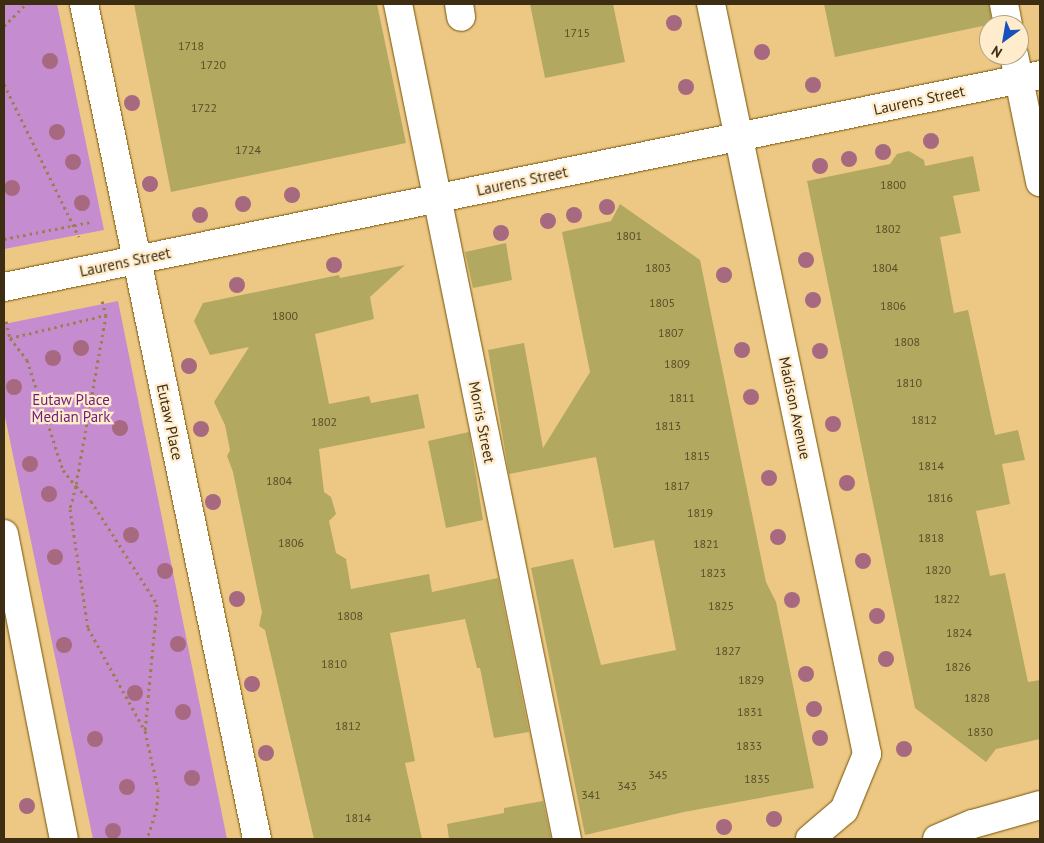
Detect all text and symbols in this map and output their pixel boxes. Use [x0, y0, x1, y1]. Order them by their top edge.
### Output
north arrow [979, 15, 1029, 65]
house number: 1715 [564, 26, 590, 40]
house number: 1718 [178, 39, 204, 53]
text: N [988, 42, 1005, 62]
house number: 1720 [200, 58, 226, 72]
street label: Laurens Street [872, 82, 966, 118]
house number: 1722 [191, 101, 217, 115]
house number: 1724 [235, 143, 261, 157]
street label: Laurens Street [475, 163, 569, 199]
house number: 1800 [880, 178, 906, 192]
house number: 1802 [875, 222, 901, 236]
house number: 1801 [616, 229, 642, 243]
street label: Laurens Street [78, 244, 172, 280]
house number: 1803 [645, 261, 671, 275]
house number: 1804 [872, 261, 898, 275]
house number: 1805 [649, 296, 675, 310]
house number: 1806 [880, 299, 906, 313]
house number: 1800 [272, 309, 298, 323]
house number: 1807 [658, 326, 684, 340]
house number: 1808 [894, 335, 920, 349]
street label: Madison Avenue [775, 355, 815, 461]
house number: 1809 [664, 357, 690, 371]
house number: 1810 [896, 376, 922, 390]
street label: Morris Street [465, 380, 499, 464]
street label: Eutaw Place [153, 382, 187, 462]
park label: Eutaw Place Median Park [32, 390, 110, 425]
house number: 1811 [669, 391, 695, 405]
house number: 1812 [911, 413, 937, 427]
house number: 1802 [311, 415, 337, 429]
house number: 1813 [655, 419, 681, 433]
house number: 1815 [684, 449, 710, 463]
house number: 1814 [918, 459, 944, 473]
house number: 1804 [266, 474, 292, 488]
house number: 1817 [664, 479, 690, 493]
house number: 1816 [927, 491, 953, 505]
house number: 1819 [687, 506, 713, 520]
house number: 1818 [918, 531, 944, 545]
house number: 1806 [278, 536, 304, 550]
house number: 1821 [693, 537, 719, 551]
house number: 1820 [925, 563, 951, 577]
house number: 1823 [700, 566, 726, 580]
house number: 1822 [934, 592, 960, 606]
house number: 1825 [708, 599, 734, 613]
house number: 1808 [337, 609, 363, 623]
house number: 1824 [946, 626, 972, 640]
house number: 1827 [715, 644, 741, 658]
house number: 1810 [321, 657, 347, 671]
house number: 1826 [945, 660, 971, 674]
house number: 1829 [738, 673, 764, 687]
house number: 1828 [964, 691, 990, 705]
house number: 1831 [737, 705, 763, 719]
house number: 1812 [335, 719, 361, 733]
house number: 1830 [967, 725, 993, 739]
house number: 1833 [736, 739, 762, 753]
house number: 345 [648, 768, 668, 782]
house number: 1835 [744, 772, 770, 786]
house number: 343 [617, 779, 637, 793]
house number: 341 [581, 788, 601, 802]
house number: 1814 [345, 811, 371, 825]

